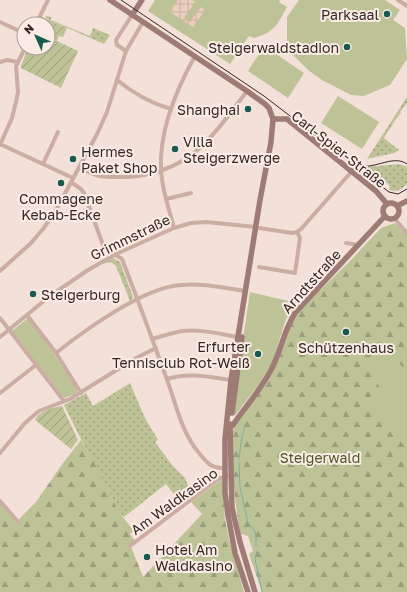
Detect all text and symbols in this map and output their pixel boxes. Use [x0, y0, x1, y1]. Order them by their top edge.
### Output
place label: Parksaal [321, 6, 379, 23]
marker: Parksaal [382, 9, 392, 19]
north arrow [16, 16, 56, 56]
text: N [21, 21, 36, 36]
place label: Steigerwaldstadion [208, 39, 339, 56]
marker: Steigerwaldstadion [342, 42, 352, 52]
place label: Shanghai [177, 101, 240, 118]
marker: Shanghai [243, 104, 253, 114]
street label: Carl-Spier-Straße [288, 107, 390, 191]
place label: Villa Steigerzwerge [183, 133, 280, 166]
place label: Hermes Paket Shop [81, 143, 157, 176]
marker: Villa Steigerzwerge [170, 144, 180, 154]
marker: Hermes Paket Shop [68, 154, 78, 164]
marker: Commagene Kebab-Ecke [56, 178, 66, 188]
place label: Commagene Kebab-Ecke [19, 190, 103, 223]
street label: Grimmstraße [87, 210, 173, 264]
street label: Arndtstraße [278, 246, 344, 316]
place label: Steigerburg [41, 286, 120, 303]
marker: Steigerburg [28, 289, 38, 299]
marker: Schützenhaus [341, 327, 351, 337]
place label: Erfurter Tennisclub Rot-Weiß [112, 338, 251, 371]
place label: Schützenhaus [298, 339, 394, 356]
marker: Erfurter Tennisclub Rot-Weiß [253, 349, 263, 359]
park label: Steigerwald [280, 449, 360, 466]
street label: Am Waldkasino [127, 464, 221, 538]
place label: Hotel Am Waldkasino [155, 541, 233, 574]
marker: Hotel Am Waldkasino [142, 552, 152, 562]

